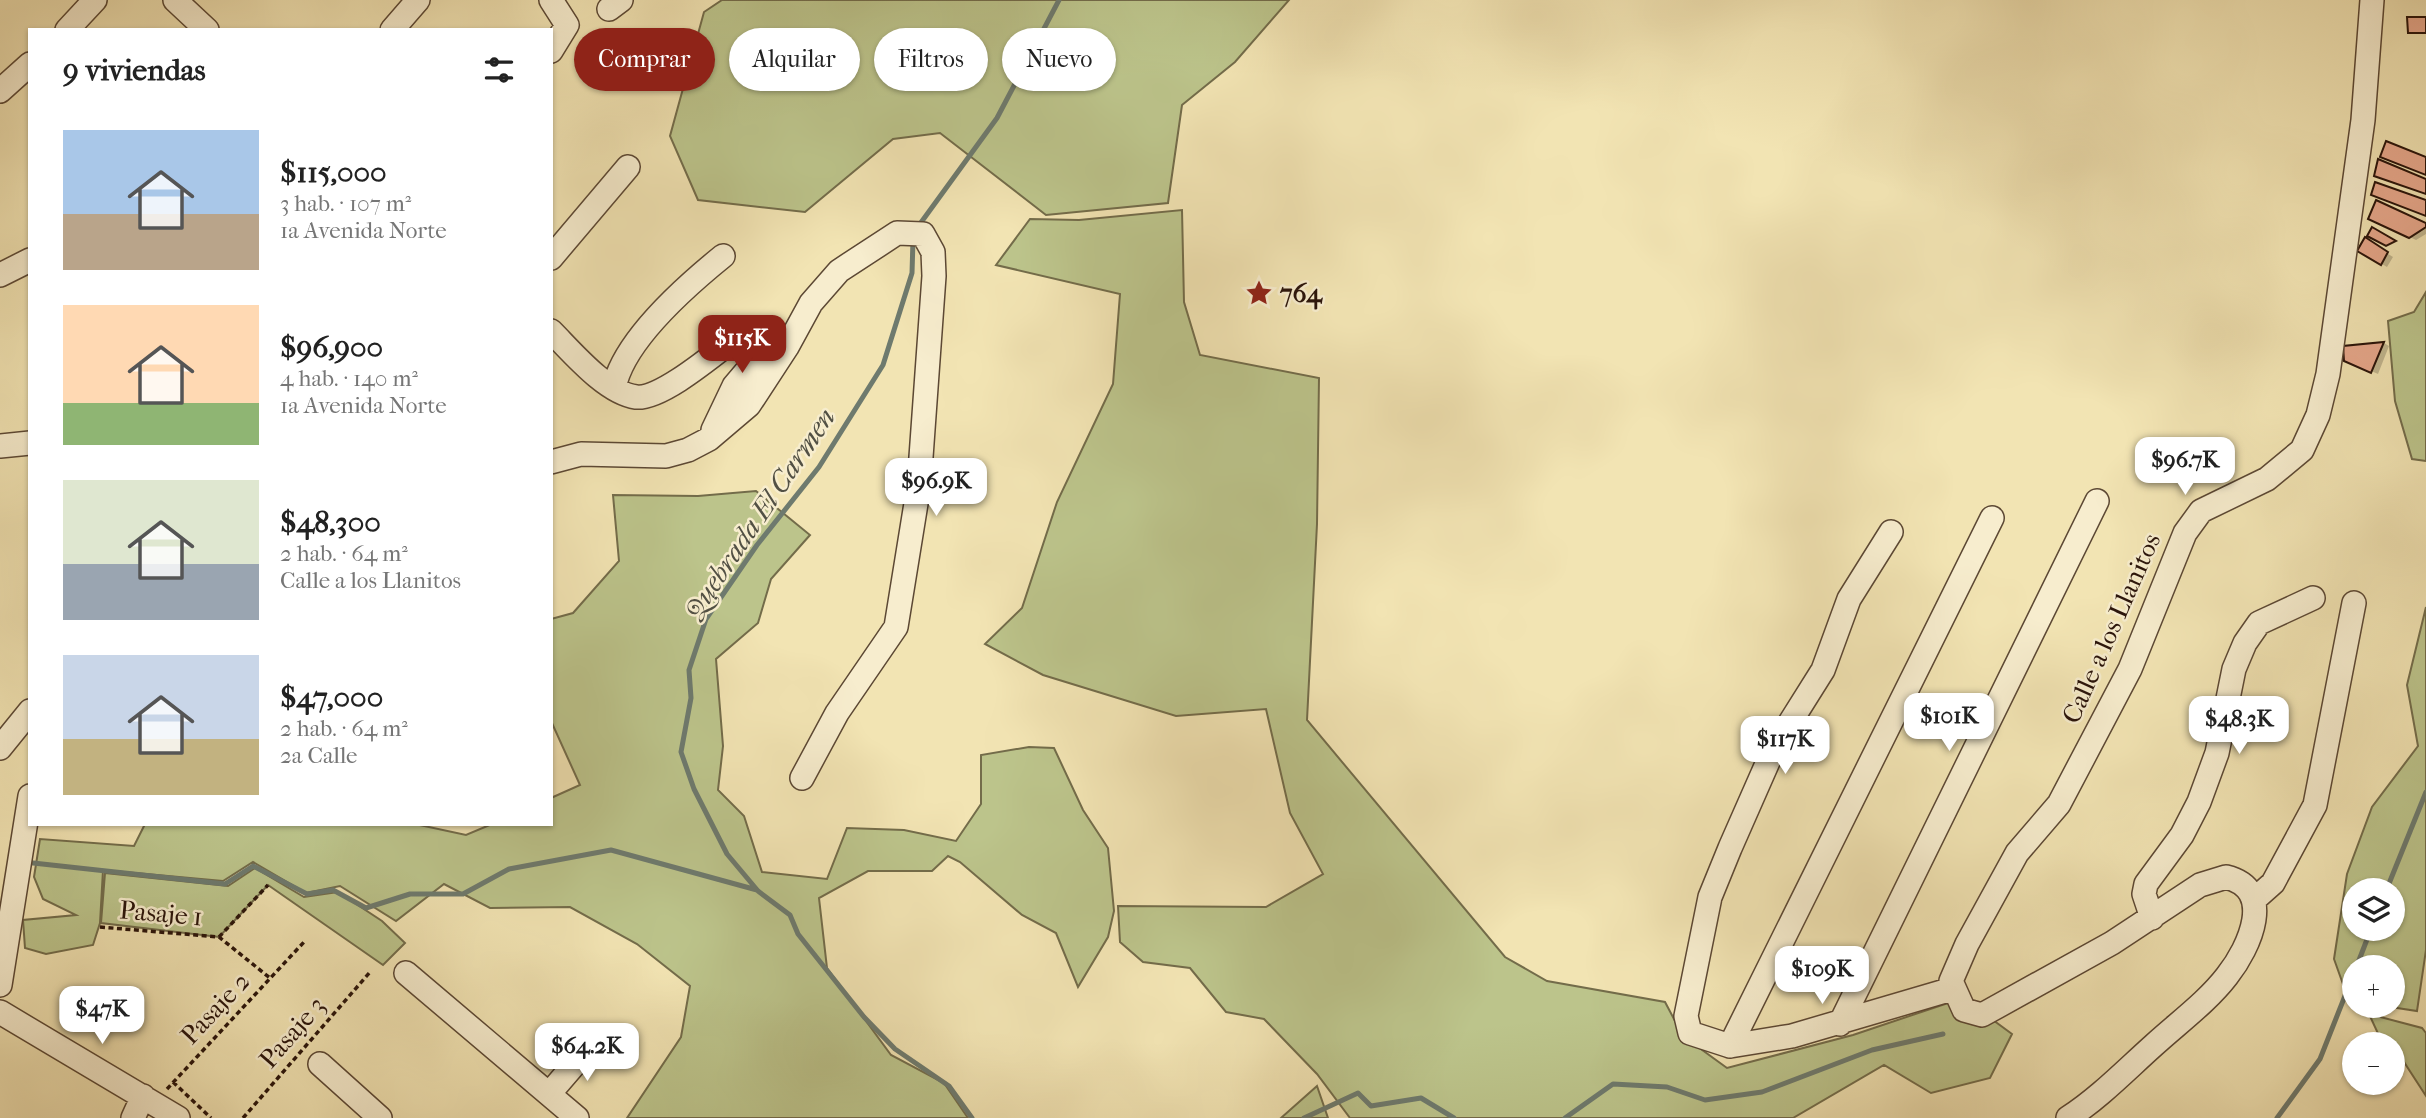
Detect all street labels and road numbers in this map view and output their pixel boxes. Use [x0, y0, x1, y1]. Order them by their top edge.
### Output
street label: Calle a los Llanitos [2056, 528, 2167, 728]
street label: Pasaje 1 [118, 894, 204, 933]
street label: Pasaje 2 [174, 966, 257, 1051]
street label: Pasaje 3 [253, 990, 332, 1074]

